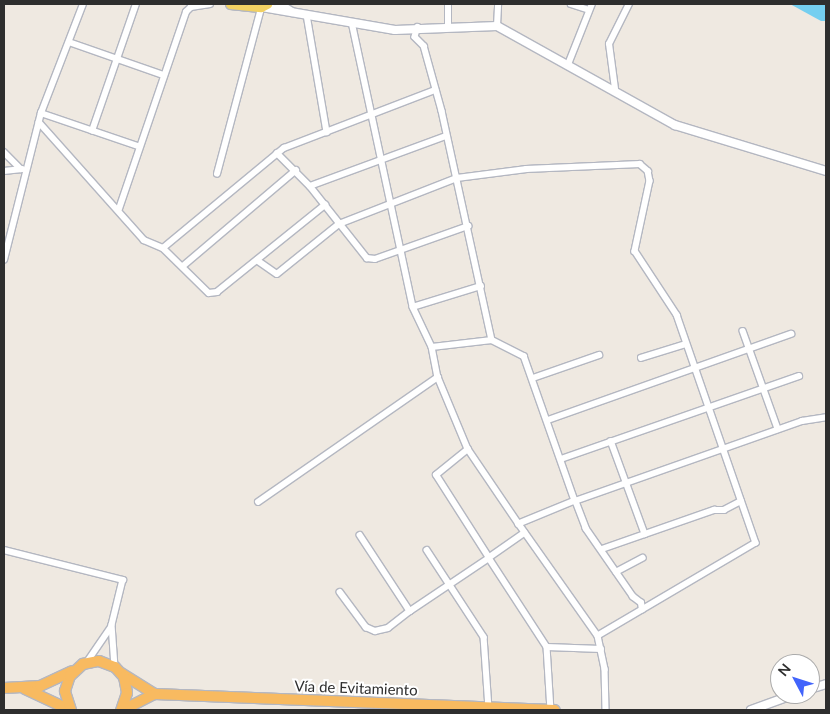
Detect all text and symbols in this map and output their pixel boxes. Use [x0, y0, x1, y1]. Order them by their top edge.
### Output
north arrow [770, 654, 820, 704]
text: N [774, 660, 794, 679]
street label: Vía de Evitamiento [294, 677, 418, 699]

